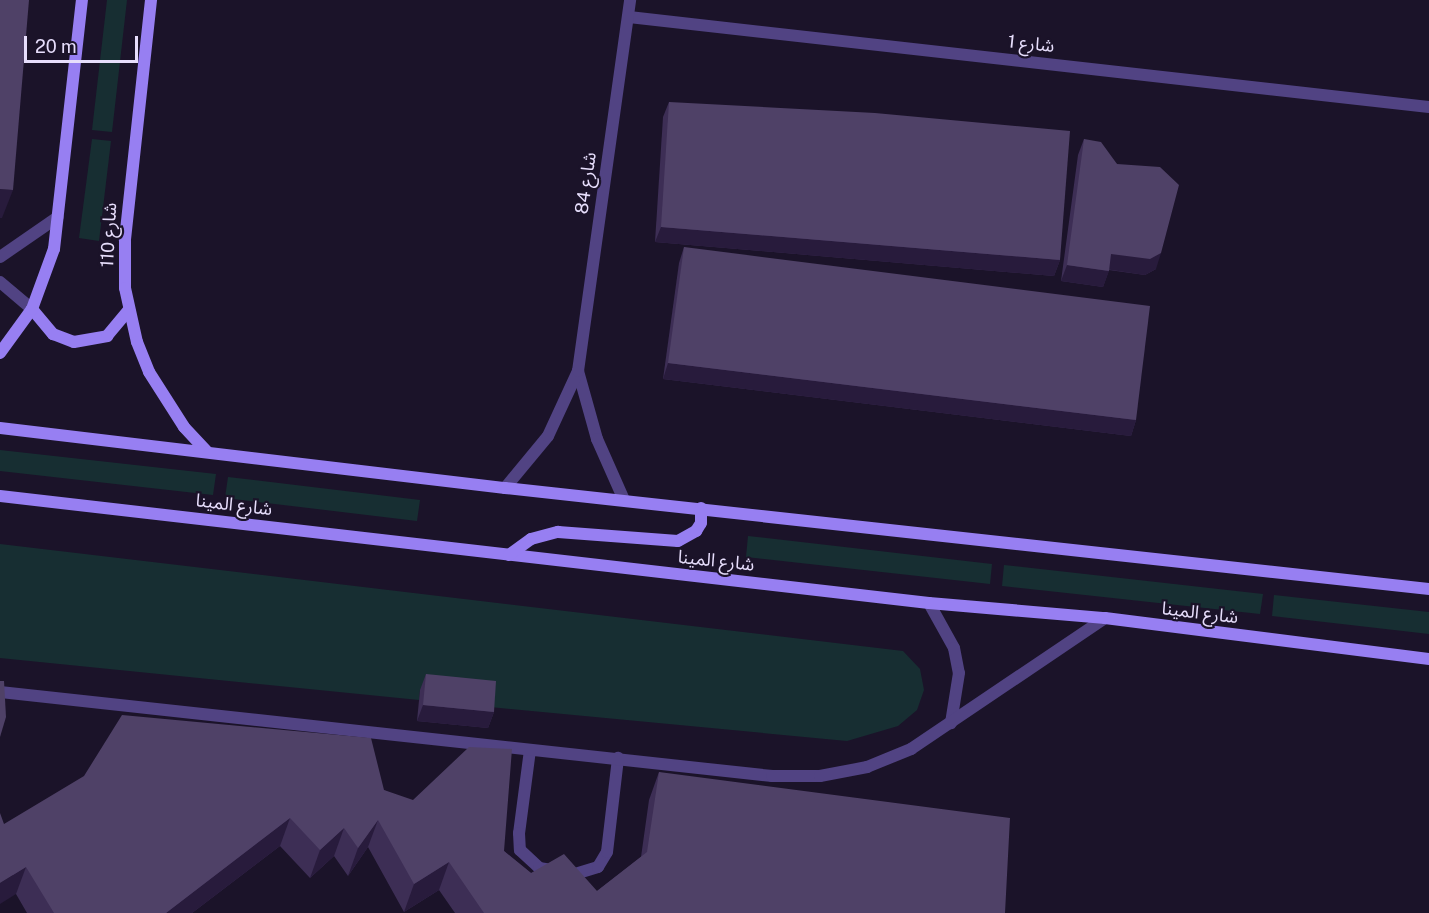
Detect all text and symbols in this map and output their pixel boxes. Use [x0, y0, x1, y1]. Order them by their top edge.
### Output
scale bar [27, 24, 141, 62]
street label: شارع 1 [1007, 31, 1055, 57]
text: 20 m [35, 36, 77, 57]
street label: شارع 84 [571, 151, 601, 215]
street label: شارع 110 [97, 202, 121, 268]
street label: شارع المينا [194, 490, 274, 520]
street label: شارع المينا [677, 546, 755, 576]
street label: شارع المينا [1160, 598, 1240, 628]

